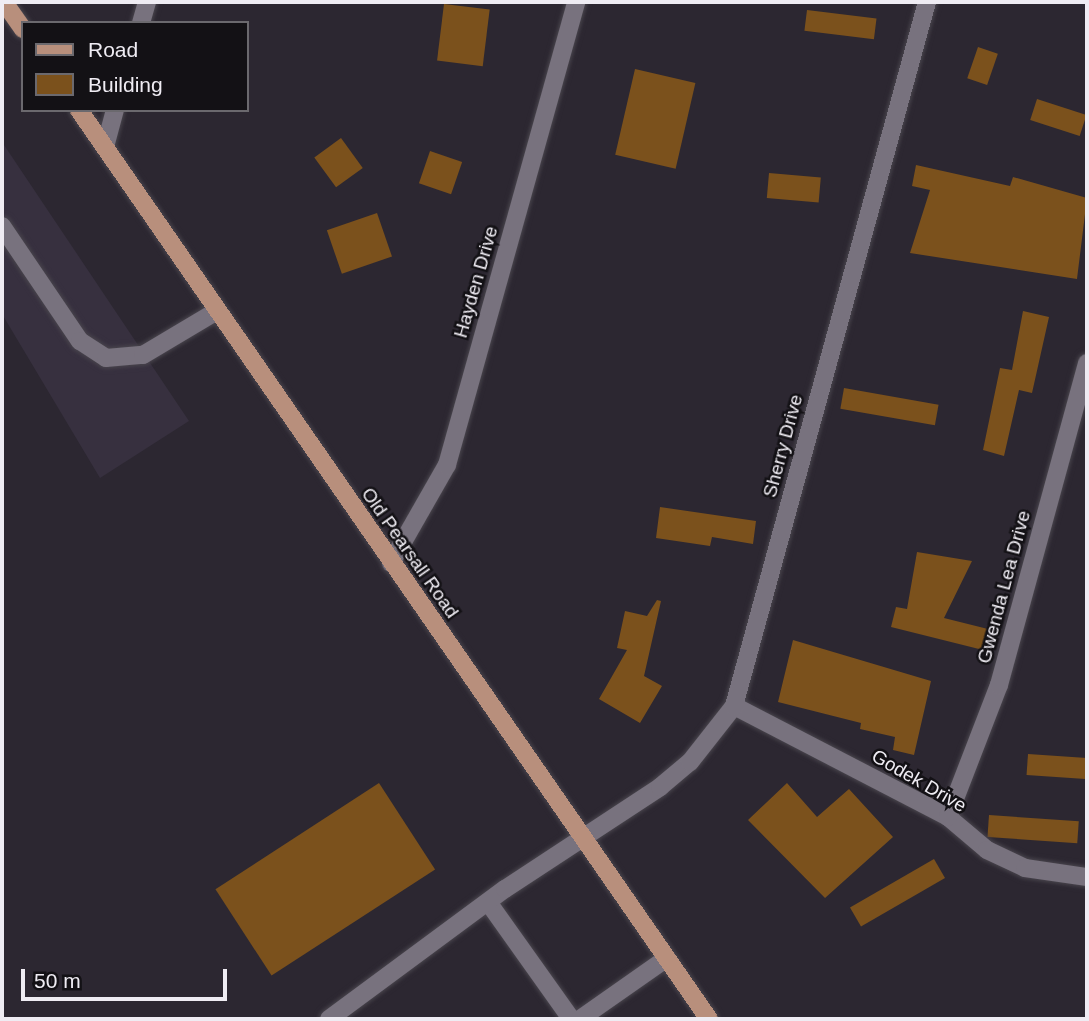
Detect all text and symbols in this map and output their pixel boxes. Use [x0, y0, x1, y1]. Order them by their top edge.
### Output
legend [21, 21, 248, 112]
text: Road [88, 38, 138, 61]
text: Building [88, 73, 163, 96]
street label: Hayden Drive [449, 224, 503, 340]
street label: Sherry Drive [758, 392, 808, 500]
street label: Old Pearsall Road [356, 483, 464, 623]
street label: Gwenda Lea Drive [973, 508, 1035, 666]
street label: Godek Drive [868, 745, 970, 817]
scale bar [24, 954, 231, 998]
text: 50 m [34, 969, 81, 992]

